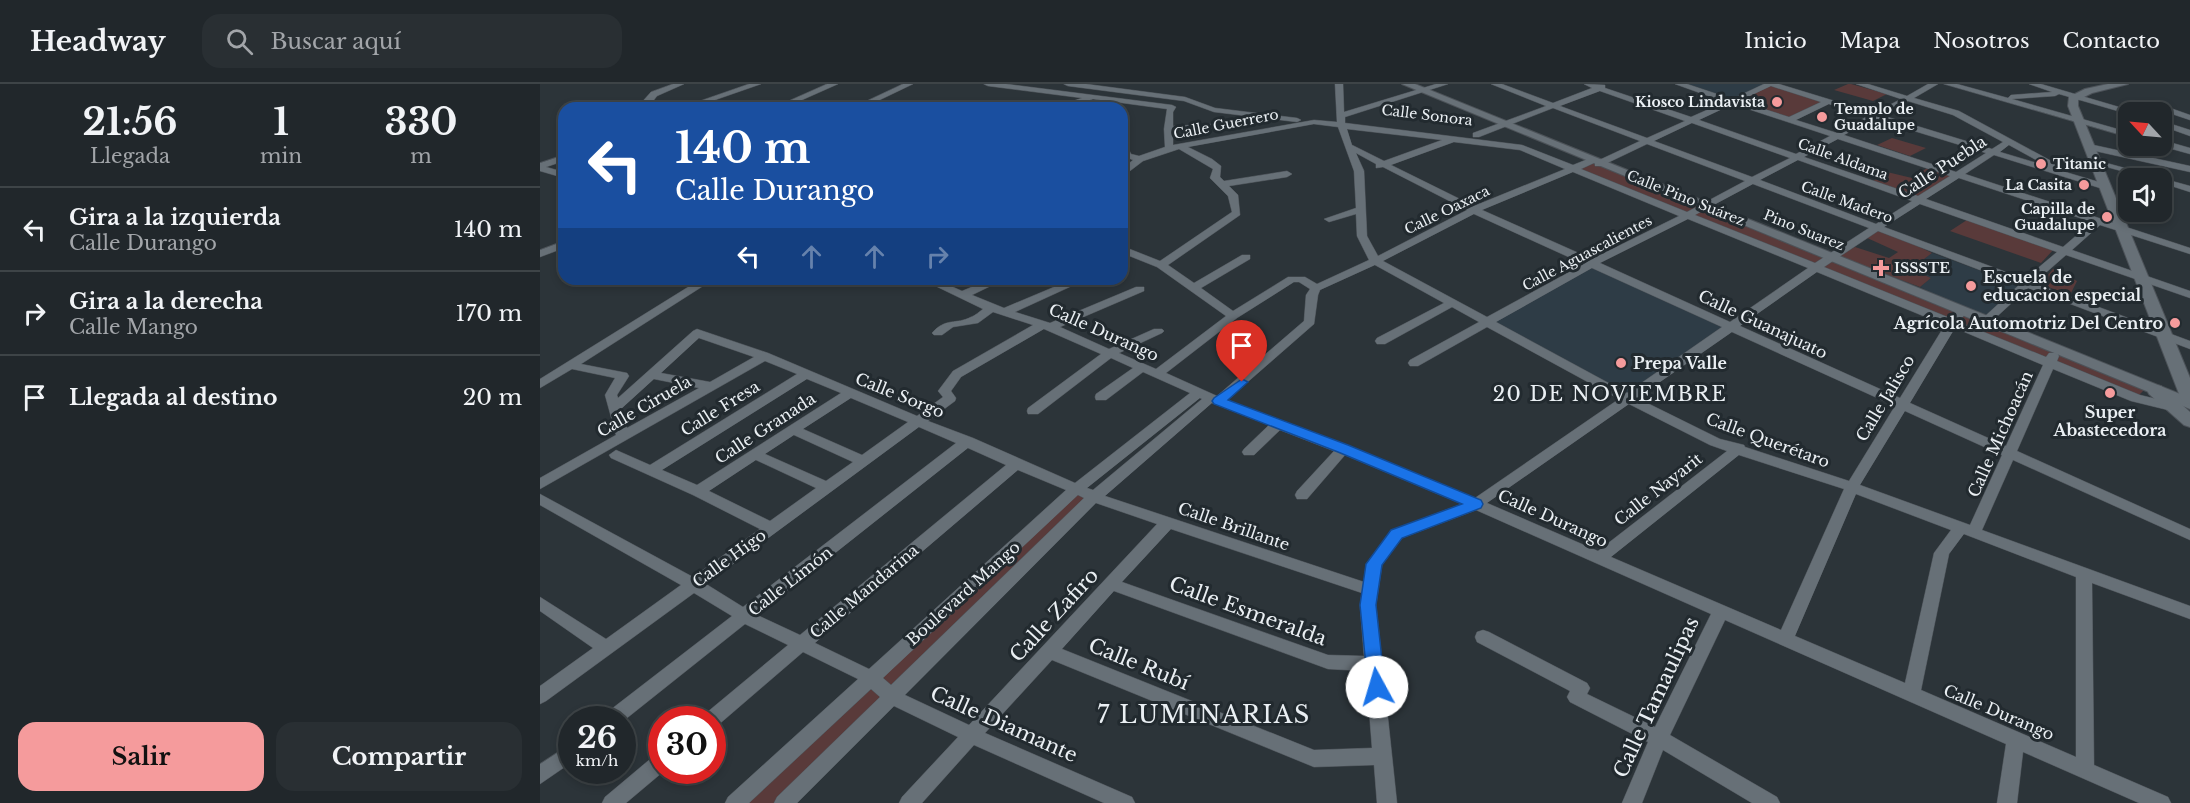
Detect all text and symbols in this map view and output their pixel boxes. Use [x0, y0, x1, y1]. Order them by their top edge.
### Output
search box [202, 14, 622, 68]
text: Headway [30, 24, 166, 59]
icon: search [223, 25, 256, 58]
text: Buscar aquí [271, 28, 401, 55]
text: Inicio [1744, 28, 1807, 54]
text: Mapa [1840, 28, 1900, 54]
text: Nosotros [1933, 28, 2029, 54]
text: Contacto [2062, 28, 2160, 54]
place label: Kiosco Lindavista [1635, 93, 1765, 111]
marker: Kiosco Lindavista [1770, 95, 1784, 109]
text: 21:56 [82, 100, 178, 145]
text: 1 [273, 100, 289, 145]
text: 330 [384, 100, 458, 145]
street label: Calle Sonora [1380, 100, 1474, 130]
place label: Templo de Guadalupe [1834, 100, 1915, 134]
north arrow [2118, 102, 2172, 156]
map controls [2118, 102, 2172, 222]
street label: Calle Guerrero [1172, 105, 1280, 143]
marker: Templo de Guadalupe [1815, 110, 1829, 124]
text: 140 m [675, 122, 811, 174]
icon: left [576, 126, 654, 204]
street label: Calle Puebla [1894, 131, 1990, 203]
street label: Calle Aldama [1795, 134, 1891, 184]
text: Llegada [90, 144, 170, 168]
text: min [260, 144, 302, 168]
text: m [410, 144, 432, 168]
place label: Titanic [2053, 155, 2106, 173]
marker: Titanic [2034, 157, 2048, 171]
street label: Calle Pino Suárez [1624, 166, 1748, 230]
button: sound [2118, 168, 2172, 222]
text: Calle Durango [675, 174, 874, 207]
place label: La Casita [2005, 176, 2072, 194]
street label: Calle Madero [1799, 177, 1895, 227]
marker: La Casita [2077, 178, 2091, 192]
street label: Calle Oaxaca [1401, 182, 1493, 238]
place label: Capilla de Guadalupe [2014, 200, 2095, 234]
text: Gira a la izquierda [69, 204, 281, 231]
street label: Pino Suarez [1761, 206, 1847, 254]
marker: Capilla de Guadalupe [2100, 210, 2114, 224]
street label: Calle Aguascalientes [1519, 211, 1655, 295]
icon: left [18, 213, 51, 246]
text: 140 m [454, 216, 522, 243]
text: Calle Durango [69, 231, 217, 255]
icon: left [732, 240, 765, 273]
icon: ahead [795, 240, 828, 273]
icon: ahead [858, 240, 891, 273]
icon: right [921, 240, 954, 273]
marker: ISSSTE [1872, 259, 1890, 277]
place label: ISSSTE [1894, 259, 1950, 277]
place label: Escuela de educacion especial [1983, 267, 2142, 305]
marker: Escuela de educacion especial [1964, 279, 1978, 293]
street label: Calle Guanajuato [1695, 285, 1831, 363]
text: Gira a la derecha [69, 288, 263, 315]
icon: right [18, 297, 51, 330]
street label: Calle Durango [1046, 299, 1162, 365]
text: 170 m [456, 300, 522, 327]
place label: Agrícola Automotriz Del Centro [1893, 313, 2163, 333]
text: Calle Mango [69, 315, 198, 339]
marker: Agrícola Automotriz Del Centro [2168, 316, 2182, 330]
pin [1216, 320, 1267, 382]
icon: arrive [1225, 329, 1258, 362]
street label: Calle Jalisco [1851, 351, 1919, 445]
place label: Prepa Valle [1633, 353, 1727, 373]
marker: Prepa Valle [1614, 356, 1628, 370]
street label: Calle Sorgo [853, 368, 947, 422]
street label: Calle Michoacán [1963, 368, 2037, 500]
street label: Calle Ciruela [593, 371, 695, 441]
street label: Calle Fresa [677, 376, 763, 440]
icon: arrive [18, 381, 51, 414]
district label: 20 DE NOVIEMBRE [1493, 382, 1727, 406]
text: Llegada al destino [69, 384, 278, 411]
text: 20 m [463, 384, 522, 411]
marker: Super Abastecedora [2103, 386, 2117, 400]
street label: Calle Granada [711, 388, 819, 468]
place label: Super Abastecedora [2052, 402, 2167, 440]
street label: Calle Querétaro [1703, 408, 1833, 472]
street label: Calle Nayarit [1610, 448, 1706, 530]
street label: Calle Durango [1495, 485, 1611, 551]
street label: Calle Brillante [1176, 498, 1292, 554]
street label: Calle Higo [688, 525, 770, 591]
street label: Boulevard Mango [902, 537, 1024, 649]
street label: Calle Mandarina [806, 540, 923, 642]
street label: Calle Limón [744, 542, 836, 620]
street label: Calle Zafiro [1005, 563, 1103, 667]
street label: Calle Esmeralda [1166, 571, 1331, 651]
street label: Calle Tamaulipas [1608, 613, 1704, 781]
street label: Calle Rubí [1085, 633, 1193, 695]
position arrow [1345, 655, 1409, 719]
street label: Calle Durango [1941, 680, 2057, 744]
street label: Calle Diamante [927, 681, 1081, 767]
district label: 7 LUMINARIAS [1097, 700, 1311, 729]
speed limit sign: 30 [648, 706, 726, 784]
text: 26 [577, 719, 617, 756]
button: Salir [18, 722, 264, 791]
button: Compartir [276, 722, 522, 791]
text: km/h [576, 751, 618, 770]

